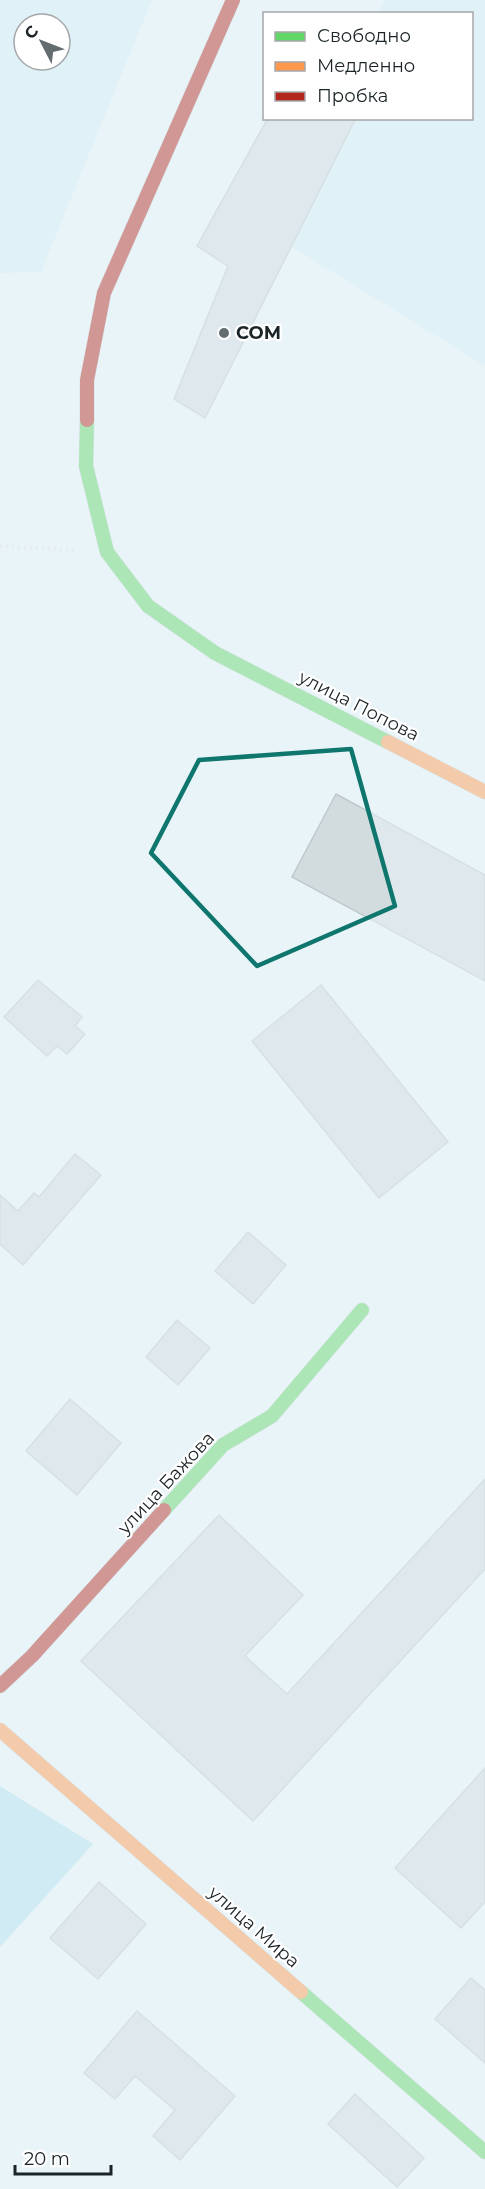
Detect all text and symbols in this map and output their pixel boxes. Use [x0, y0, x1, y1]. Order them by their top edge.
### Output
north arrow [12, 12, 72, 72]
legend [263, 12, 473, 120]
text: С [20, 21, 42, 43]
text: Свободно [317, 25, 411, 47]
text: Медленно [317, 55, 415, 77]
text: Пробка [317, 85, 388, 107]
place label: СОМ [236, 322, 281, 344]
marker: СОМ [217, 326, 231, 340]
street label: улица Попова [294, 666, 423, 746]
street label: улица Бажова [112, 1427, 219, 1539]
street label: улица Мира [203, 1881, 304, 1973]
scale bar [15, 2138, 111, 2176]
text: 20 m [24, 2148, 70, 2170]

